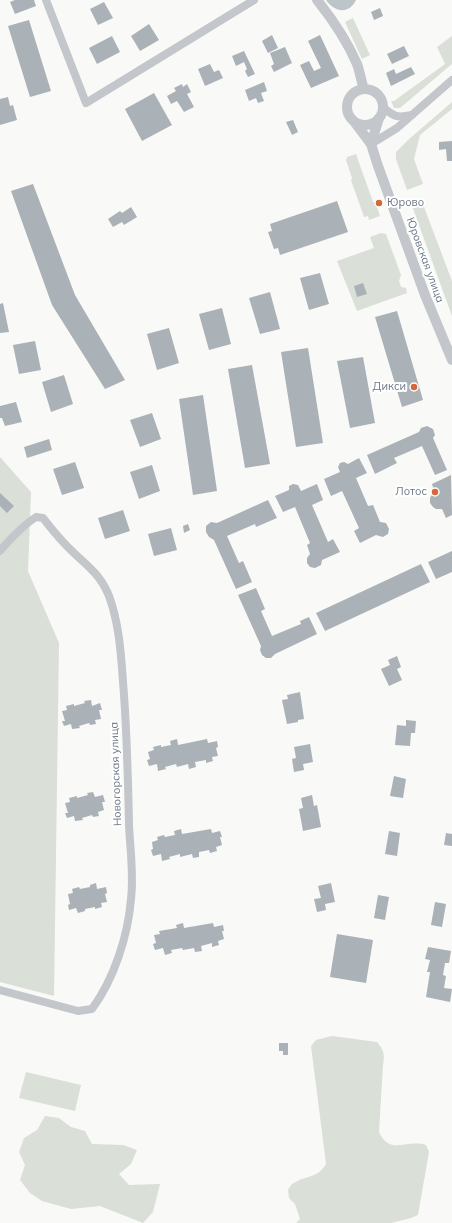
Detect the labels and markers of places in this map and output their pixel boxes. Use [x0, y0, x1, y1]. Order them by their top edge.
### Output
place label: Юрово [387, 196, 424, 210]
marker: Юрово [374, 198, 384, 208]
place label: Дикси [373, 380, 406, 394]
marker: Дикси [409, 382, 419, 392]
place label: Лотос [395, 485, 427, 499]
marker: Лотос [430, 487, 440, 497]

